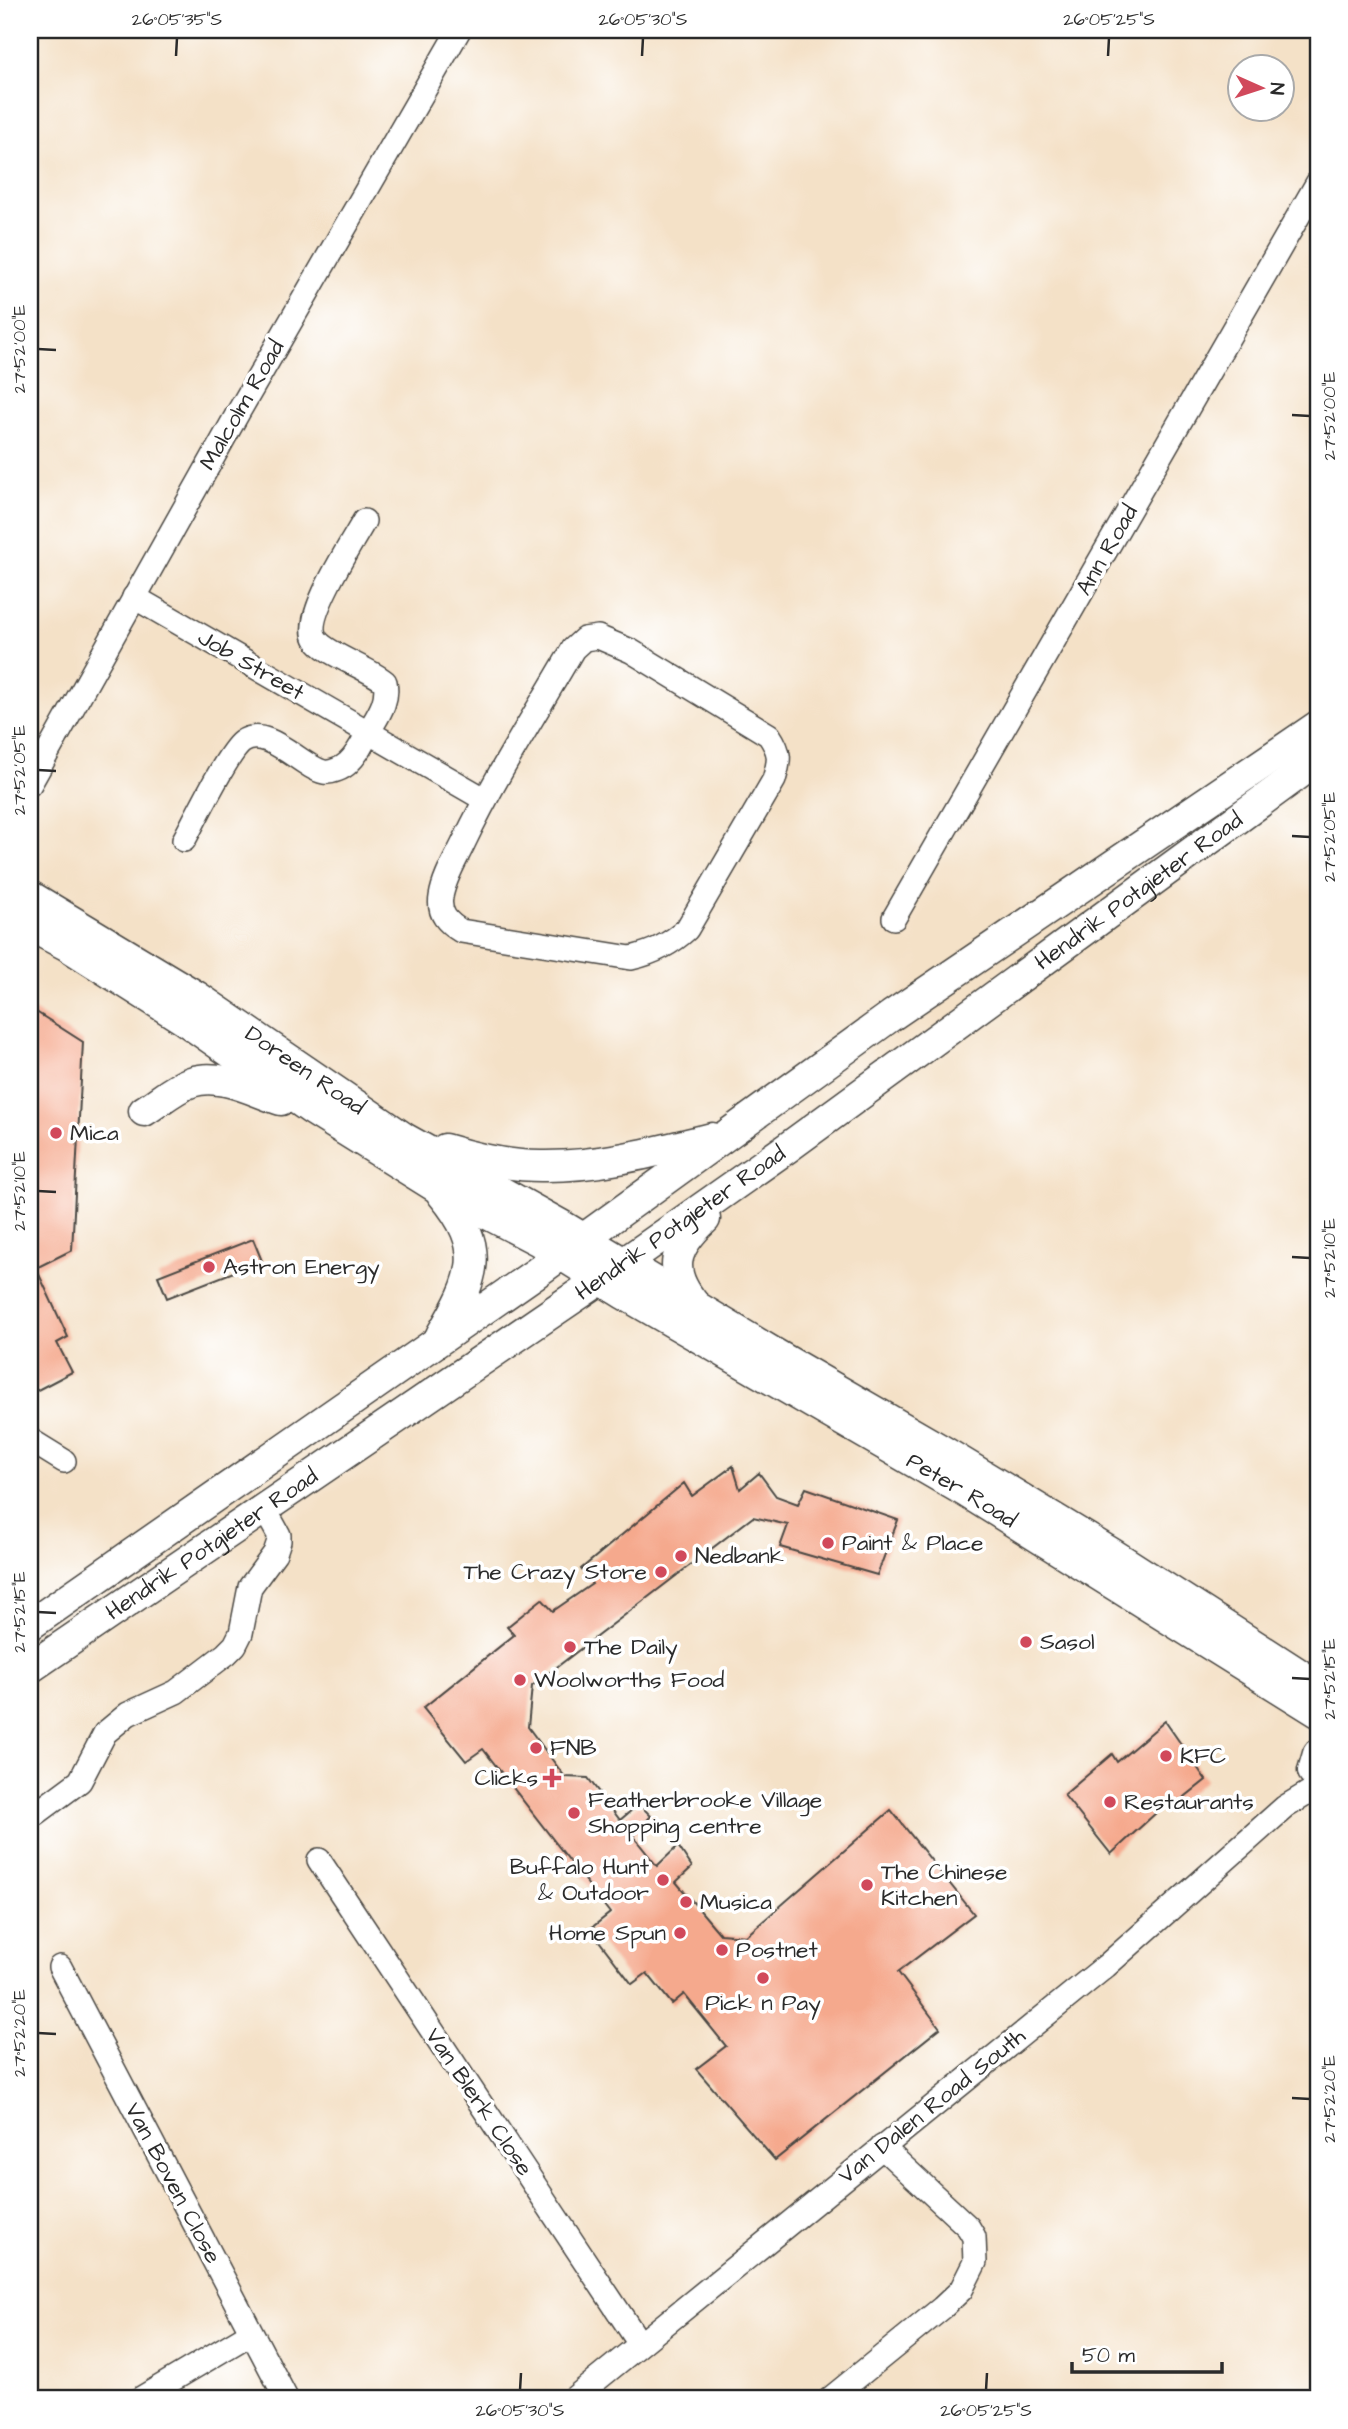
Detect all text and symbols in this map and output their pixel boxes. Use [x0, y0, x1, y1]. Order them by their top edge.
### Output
text: 26°05'35"S [132, 7, 222, 32]
text: 26°05'30"S [599, 7, 687, 32]
text: 26°05'25"S [1063, 7, 1155, 32]
north arrow [1226, 52, 1296, 122]
text: N [1263, 82, 1290, 96]
text: 27°52'00"E [7, 304, 32, 393]
street label: Malcolm Road [192, 334, 292, 476]
text: 27°52'00"E [1317, 371, 1342, 460]
street label: Ann Road [1068, 499, 1146, 601]
street label: Job Street [192, 622, 311, 709]
text: 27°52'05"E [7, 725, 32, 815]
text: 27°52'05"E [1317, 792, 1342, 882]
street label: Hendrik Potgieter Road [1028, 804, 1249, 978]
street label: Doreen Road [239, 1018, 372, 1123]
place label: Mica [70, 1117, 119, 1149]
marker: Mica [48, 1125, 64, 1141]
street label: Hendrik Potgieter Road [569, 1138, 792, 1308]
text: 27°52'10"E [7, 1151, 32, 1231]
text: 27°52'10"E [1317, 1218, 1342, 1298]
place label: Astron Energy [223, 1251, 380, 1284]
marker: Astron Energy [201, 1259, 217, 1275]
street label: Peter Road [900, 1445, 1023, 1536]
street label: Hendrik Potgieter Road [99, 1460, 324, 1628]
place label: Paint & Place [842, 1527, 983, 1559]
marker: Paint & Place [820, 1535, 836, 1551]
place label: Nedbank [695, 1540, 784, 1572]
marker: Nedbank [673, 1548, 689, 1564]
place label: The Crazy Store [464, 1556, 647, 1589]
marker: The Crazy Store [653, 1564, 669, 1580]
text: 27°52'15"E [7, 1571, 32, 1653]
place label: Sasol [1040, 1626, 1095, 1658]
place label: The Daily [584, 1631, 678, 1664]
marker: Sasol [1018, 1634, 1034, 1650]
text: 27°52'15"E [1317, 1638, 1342, 1720]
marker: The Daily [562, 1639, 578, 1655]
place label: Woolworths Food [534, 1664, 725, 1696]
marker: Woolworths Food [512, 1672, 528, 1688]
place label: FNB [550, 1732, 597, 1764]
marker: FNB [528, 1740, 544, 1756]
place label: KFC [1180, 1740, 1226, 1772]
marker: KFC [1158, 1748, 1174, 1764]
place label: Clicks [474, 1762, 538, 1794]
marker: Clicks [544, 1770, 560, 1786]
place label: Featherbrooke Village Shopping centre [588, 1784, 822, 1843]
place label: Restaurants [1124, 1786, 1254, 1818]
marker: Restaurants [1102, 1794, 1118, 1810]
marker: Featherbrooke Village Shopping centre [566, 1805, 582, 1821]
place label: Buffalo Hunt & Outdoor [510, 1851, 650, 1909]
place label: The Chinese Kitchen [881, 1856, 1007, 1914]
marker: Buffalo Hunt & Outdoor [655, 1872, 671, 1888]
marker: The Chinese Kitchen [859, 1877, 875, 1893]
place label: Musica [700, 1886, 772, 1918]
marker: Musica [678, 1894, 694, 1910]
place label: Home Spun [549, 1917, 666, 1949]
marker: Home Spun [672, 1925, 688, 1941]
place label: Postnet [736, 1934, 818, 1966]
marker: Postnet [714, 1942, 730, 1958]
marker: Pick n Pay [755, 1970, 771, 1986]
place label: Pick n Pay [705, 1987, 821, 2020]
text: 27°52'20"E [7, 1989, 32, 2077]
street label: Van Dalen Road South [832, 2020, 1033, 2192]
street label: Van Blerk Close [418, 2022, 540, 2182]
text: 27°52'20"E [1317, 2055, 1342, 2143]
street label: Van Boven Close [117, 2097, 229, 2269]
scale bar [1072, 2331, 1222, 2375]
text: 50 m [1082, 2341, 1136, 2370]
text: 26°05'30"S [476, 2398, 564, 2423]
text: 26°05'25"S [940, 2398, 1032, 2423]

